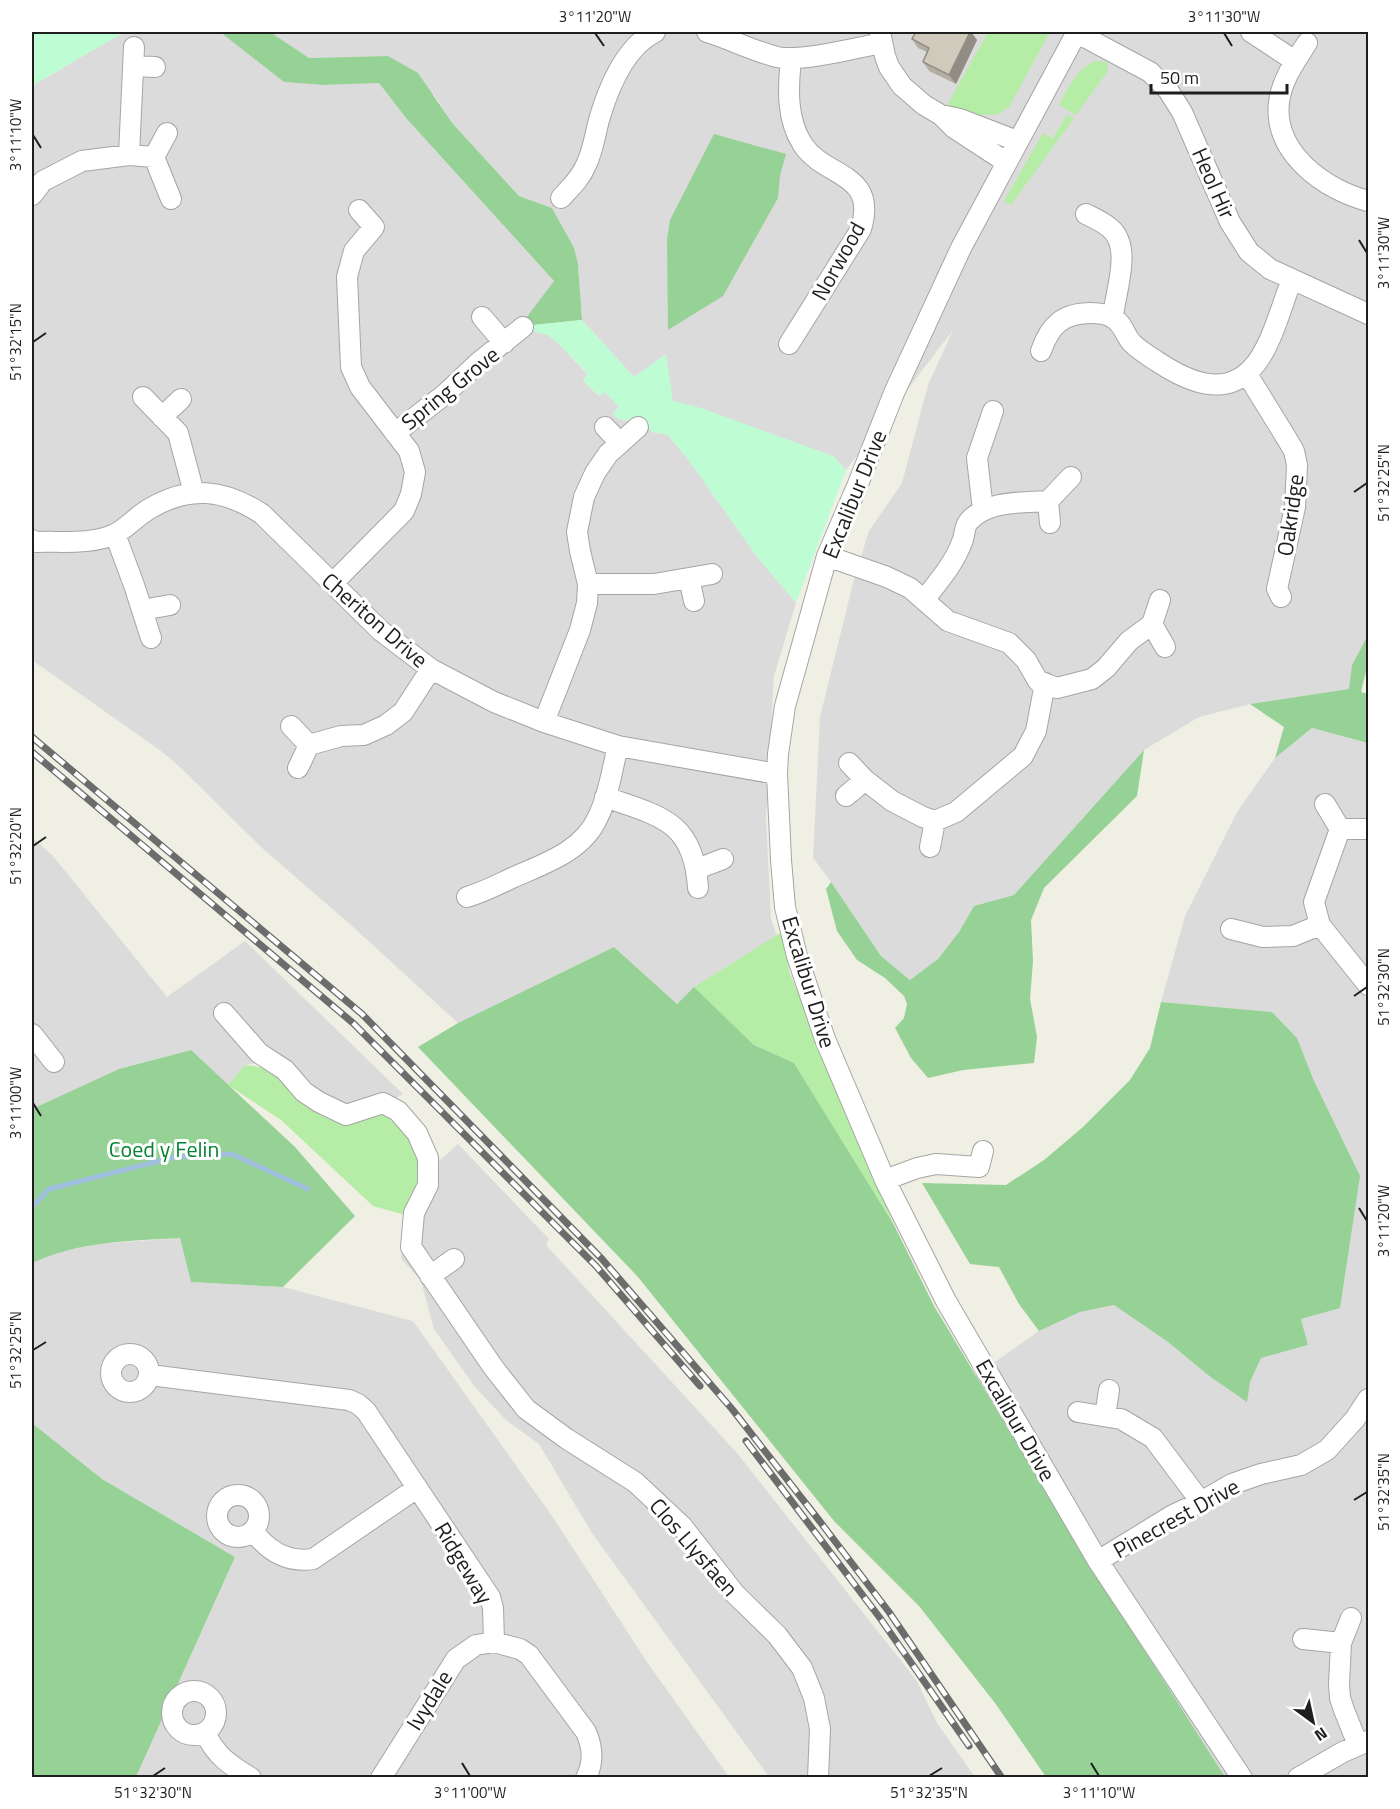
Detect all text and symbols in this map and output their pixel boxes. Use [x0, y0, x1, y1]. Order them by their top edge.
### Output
text: 3°11'20"W [559, 5, 631, 28]
text: 3°11'30"W [1188, 5, 1260, 28]
scale bar [1151, 57, 1288, 95]
text: 50 m [1160, 64, 1199, 91]
text: 3°11'10"W [4, 99, 27, 171]
street label: Heol Hir [1183, 142, 1245, 224]
street label: Norwood [802, 215, 874, 307]
text: 3°11'30"W [1372, 217, 1395, 289]
text: 51°32'15"N [4, 303, 27, 381]
street label: Spring Grove [394, 338, 506, 438]
street label: Excalibur Drive [813, 424, 895, 564]
text: 51°32'25"N [1372, 444, 1395, 522]
street label: Oakridge [1267, 472, 1313, 558]
street label: Cheriton Drive [314, 564, 436, 676]
text: 51°32'20"N [4, 807, 27, 885]
street label: Excalibur Drive [773, 912, 845, 1052]
text: 51°32'30"N [1372, 948, 1395, 1026]
text: 3°11'00"W [4, 1067, 27, 1139]
park label: Coed y Felin [109, 1132, 219, 1166]
text: 3°11'20"W [1372, 1185, 1395, 1257]
text: 51°32'25"N [4, 1311, 27, 1389]
street label: Excalibur Drive [967, 1353, 1065, 1487]
text: 51°32'35"N [1372, 1453, 1395, 1531]
street label: Pinecrest Drive [1107, 1469, 1245, 1567]
street label: Clos Llysfaen [641, 1490, 747, 1604]
street label: Ridgeway [426, 1515, 502, 1611]
street label: Ivydale [397, 1663, 461, 1737]
north arrow [1283, 1692, 1343, 1752]
text: N [1310, 1721, 1332, 1748]
text: 51°32'30"N [114, 1781, 192, 1804]
text: 3°11'00"W [434, 1781, 506, 1804]
text: 51°32'35"N [890, 1781, 968, 1804]
text: 3°11'10"W [1063, 1781, 1135, 1804]

